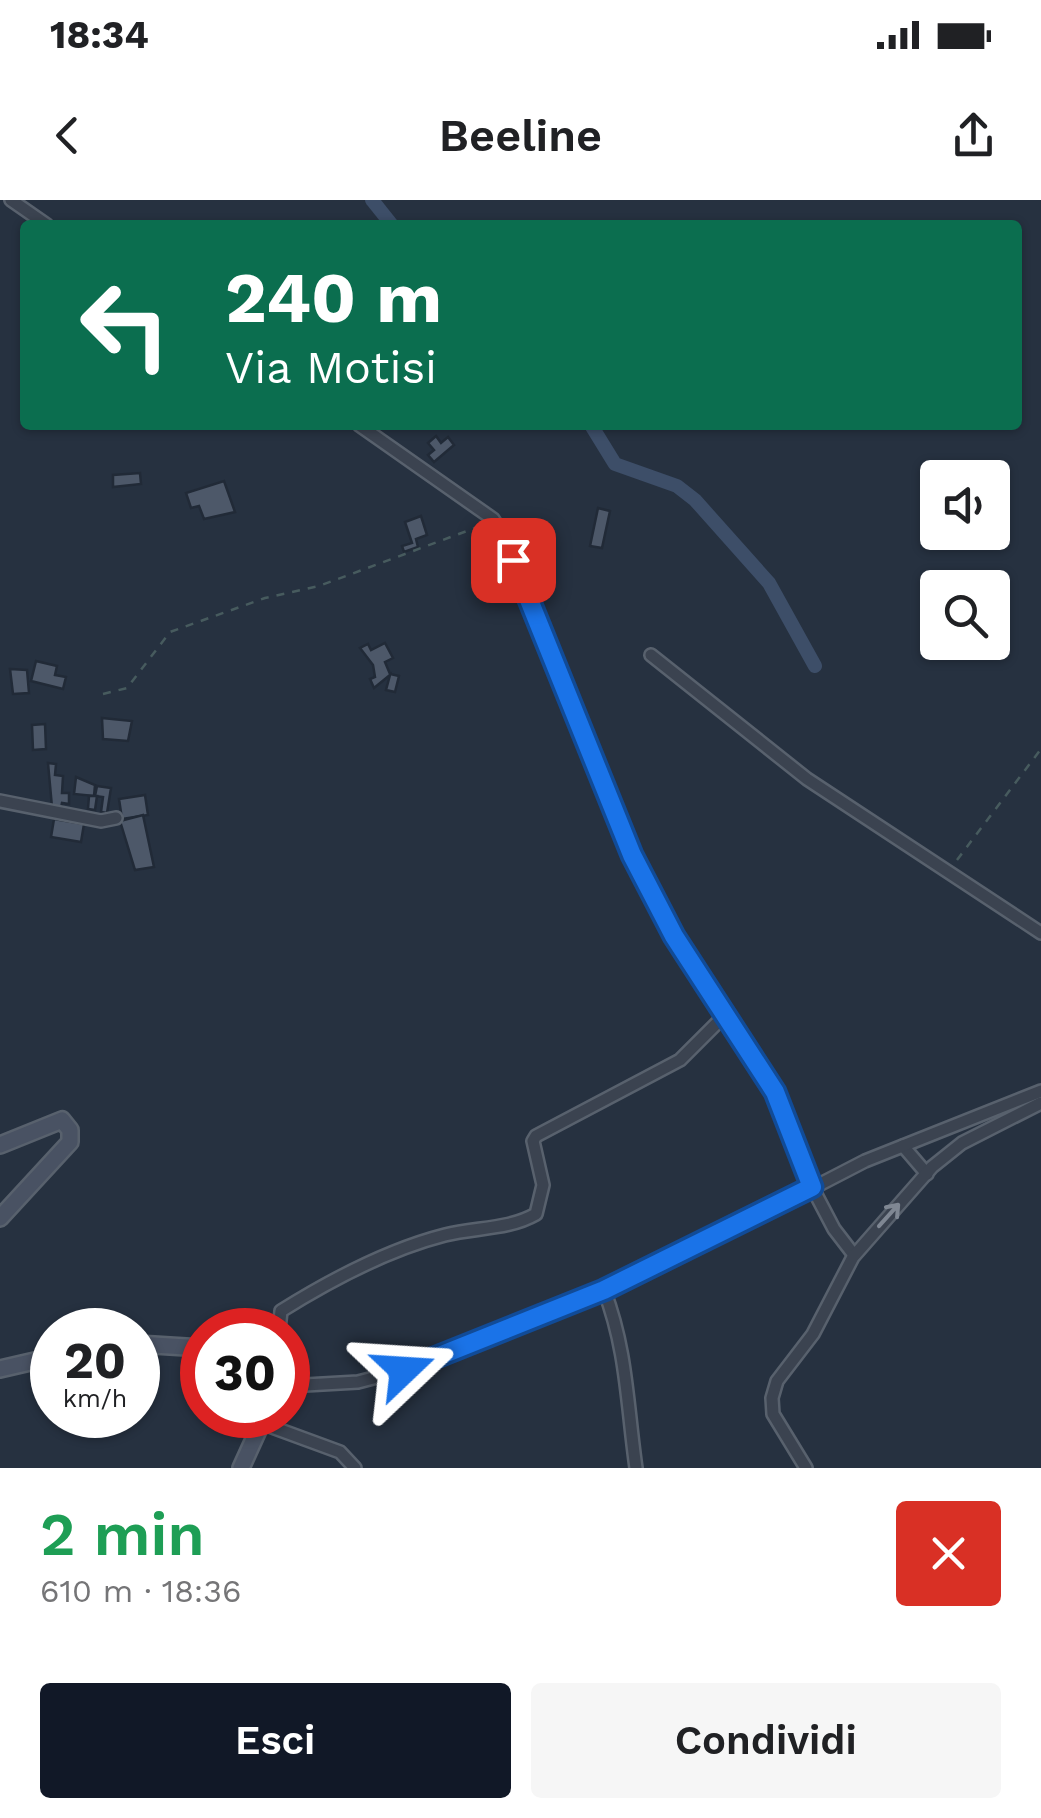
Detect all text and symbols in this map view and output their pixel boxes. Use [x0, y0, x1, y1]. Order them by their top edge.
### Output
text: 18:34 [50, 13, 149, 57]
icon: back [40, 108, 95, 163]
icon: share [946, 108, 1001, 163]
text: Beeline [439, 109, 602, 162]
text: 240 m [225, 257, 442, 339]
icon: left [60, 260, 190, 390]
text: Via Motisi [225, 341, 437, 394]
map controls [920, 460, 1010, 660]
button: sound [920, 460, 1010, 550]
pin [471, 518, 556, 603]
icon: arrive [486, 533, 541, 588]
button: search [920, 570, 1010, 660]
one-way arrow [877, 1203, 900, 1228]
speed limit sign: 30 [180, 1308, 310, 1438]
position arrow [352, 1318, 456, 1422]
text: 20 [64, 1331, 126, 1390]
text: km/h [63, 1384, 127, 1413]
text: 2 min [40, 1499, 205, 1570]
button: close [896, 1501, 1001, 1606]
text: 610 m · 18:36 [40, 1572, 241, 1610]
button: Esci [40, 1683, 511, 1798]
button: Condividi [531, 1683, 1001, 1798]

